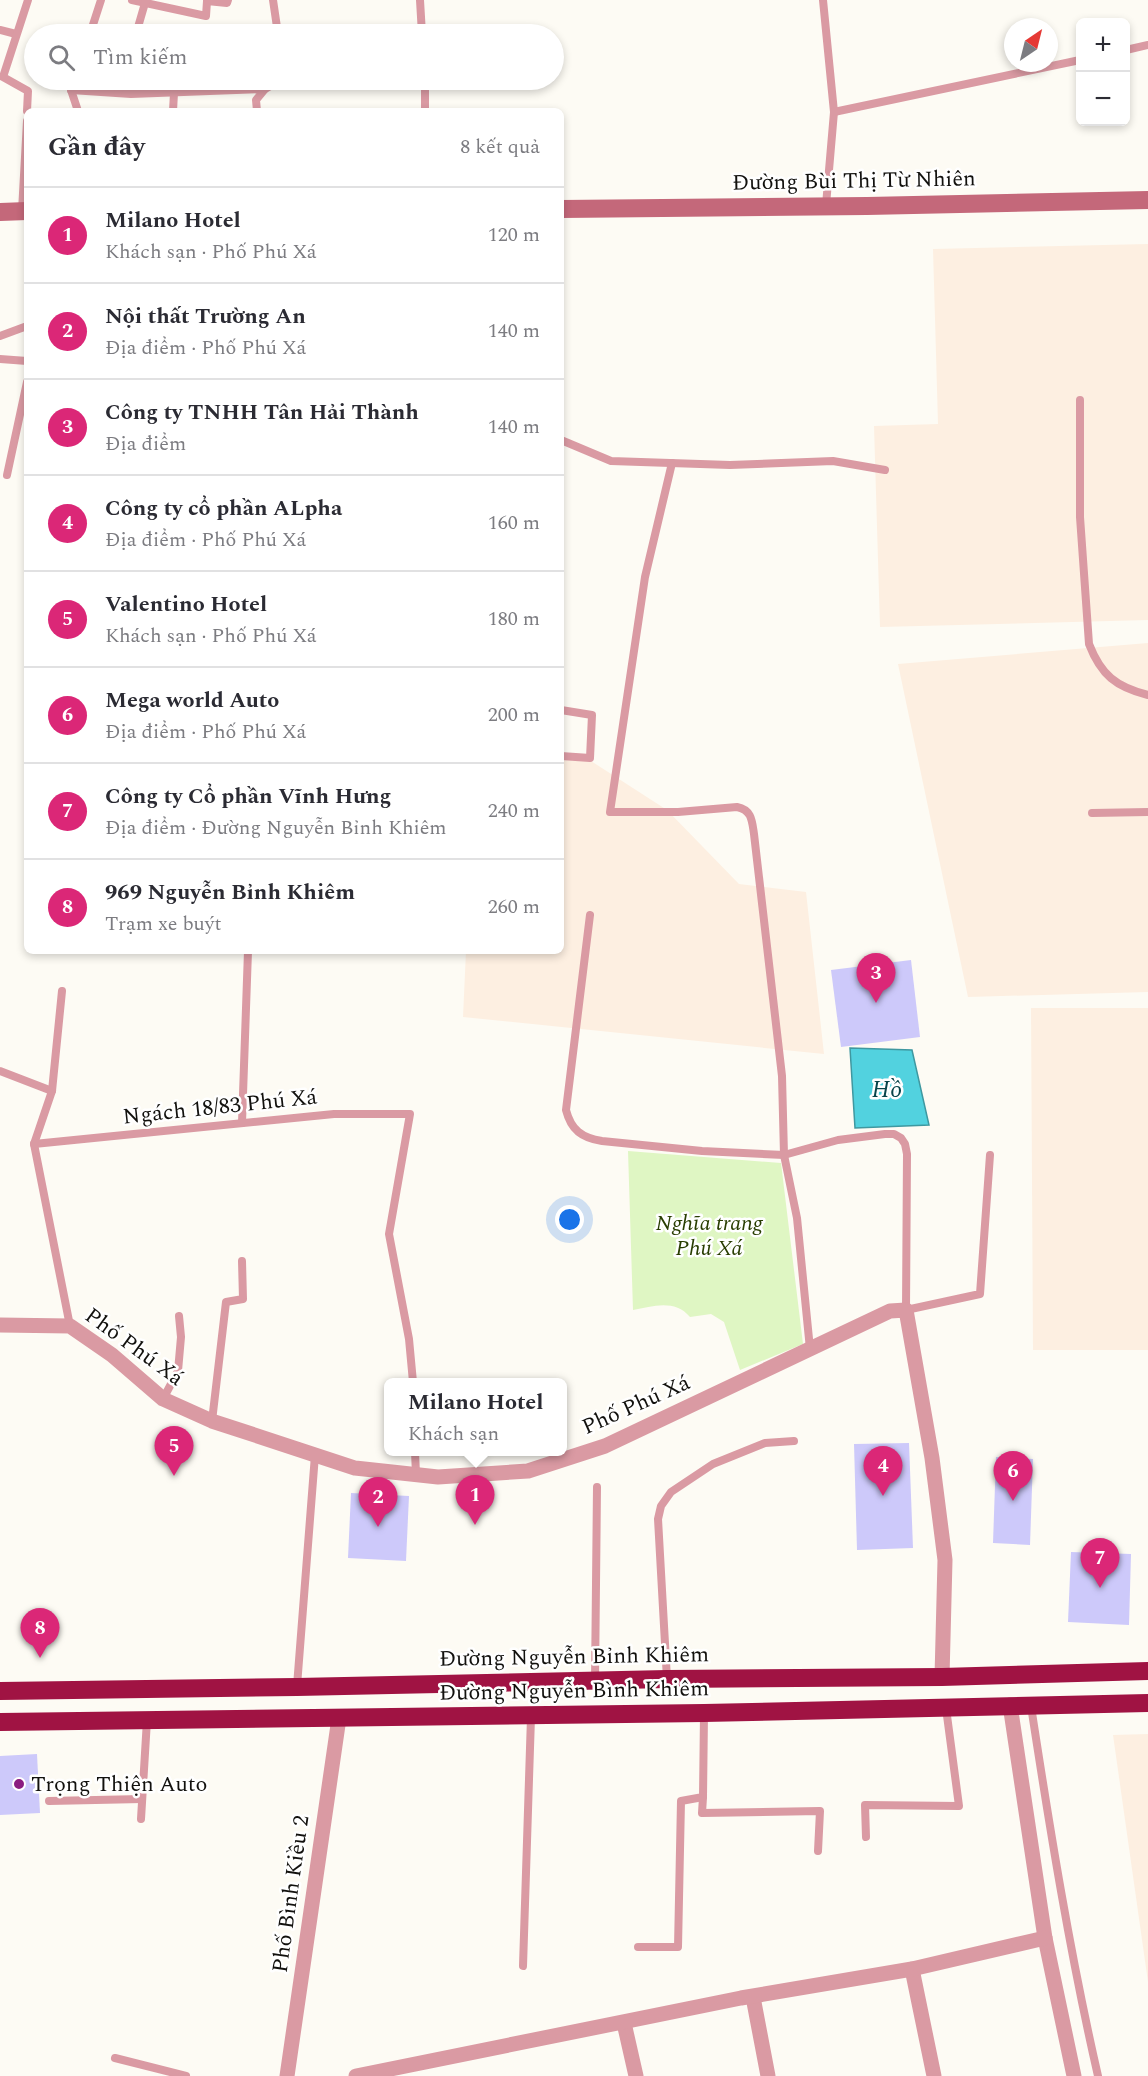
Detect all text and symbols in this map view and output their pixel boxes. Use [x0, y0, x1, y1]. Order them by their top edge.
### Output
north arrow [1004, 18, 1058, 72]
map controls [1076, 18, 1130, 126]
button: + [1076, 18, 1130, 72]
search box [24, 24, 564, 90]
icon: search [45, 41, 78, 74]
text: Tìm kiếm [93, 41, 187, 74]
button: − [1076, 72, 1130, 126]
text: Gần đây [48, 127, 145, 167]
text: 8 kết quả [460, 132, 540, 162]
street label: Đường Bùi Thị Từ Nhiên [732, 162, 976, 200]
text: Milano Hotel [105, 204, 241, 237]
text: 1 [62, 220, 73, 250]
text: 120 m [488, 220, 540, 250]
text: Khách sạn · Phố Phú Xá [105, 237, 317, 267]
text: Nội thất Trường An [105, 300, 306, 333]
text: 2 [62, 316, 73, 346]
text: 140 m [488, 316, 540, 346]
text: Địa điểm · Phố Phú Xá [105, 333, 306, 363]
text: Công ty TNHH Tân Hải Thành [105, 396, 419, 429]
text: 3 [62, 412, 73, 442]
text: 140 m [488, 412, 540, 442]
text: Địa điểm [105, 429, 186, 459]
text: Công ty cổ phần ALpha [105, 492, 342, 525]
text: 4 [62, 508, 73, 538]
text: 160 m [488, 508, 540, 538]
text: Địa điểm · Phố Phú Xá [105, 525, 306, 555]
text: Valentino Hotel [105, 588, 267, 621]
text: 5 [62, 604, 73, 634]
text: 180 m [488, 604, 540, 634]
text: Khách sạn · Phố Phú Xá [105, 621, 317, 651]
text: Mega world Auto [105, 684, 279, 717]
text: 6 [62, 700, 73, 730]
text: 200 m [488, 700, 540, 730]
text: Địa điểm · Phố Phú Xá [105, 717, 306, 747]
text: Công ty Cổ phần Vĩnh Hưng [105, 780, 391, 813]
text: 7 [62, 796, 73, 826]
text: 240 m [488, 796, 540, 826]
text: Địa điểm · Đường Nguyễn Bỉnh Khiêm [105, 813, 447, 843]
text: 969 Nguyễn Bỉnh Khiêm [105, 876, 355, 909]
text: 8 [62, 892, 73, 922]
text: 260 m [488, 892, 540, 922]
text: Trạm xe buýt [105, 909, 222, 939]
pin: 3 [856, 954, 896, 1003]
water label: Hồ [872, 1072, 902, 1108]
street label: Ngách 18/83 Phú Xá [121, 1080, 319, 1134]
your location [555, 1205, 584, 1234]
park label: Nghĩa trang Phú Xá [656, 1207, 764, 1265]
street label: Phố Phú Xá [78, 1300, 191, 1394]
street label: Phố Phú Xá [577, 1366, 696, 1444]
popup [384, 1378, 567, 1456]
text: Milano Hotel [408, 1386, 543, 1419]
text: Khách sạn [408, 1419, 499, 1449]
pin: 5 [154, 1426, 194, 1476]
pin: 4 [864, 1446, 902, 1496]
pin: 6 [994, 1452, 1032, 1501]
pin: 1 [456, 1476, 494, 1525]
pin: 2 [358, 1478, 398, 1527]
pin: 7 [1080, 1538, 1120, 1588]
pin: 8 [20, 1608, 60, 1658]
street label: Đường Nguyễn Bỉnh Khiêm [439, 1638, 709, 1676]
street label: Đường Nguyễn Bình Khiêm [439, 1672, 709, 1710]
place label: Trọng Thiện Auto [31, 1768, 207, 1801]
marker: Trọng Thiện Auto [12, 1777, 26, 1791]
street label: Phố Bình Kiều 2 [264, 1813, 318, 1975]

